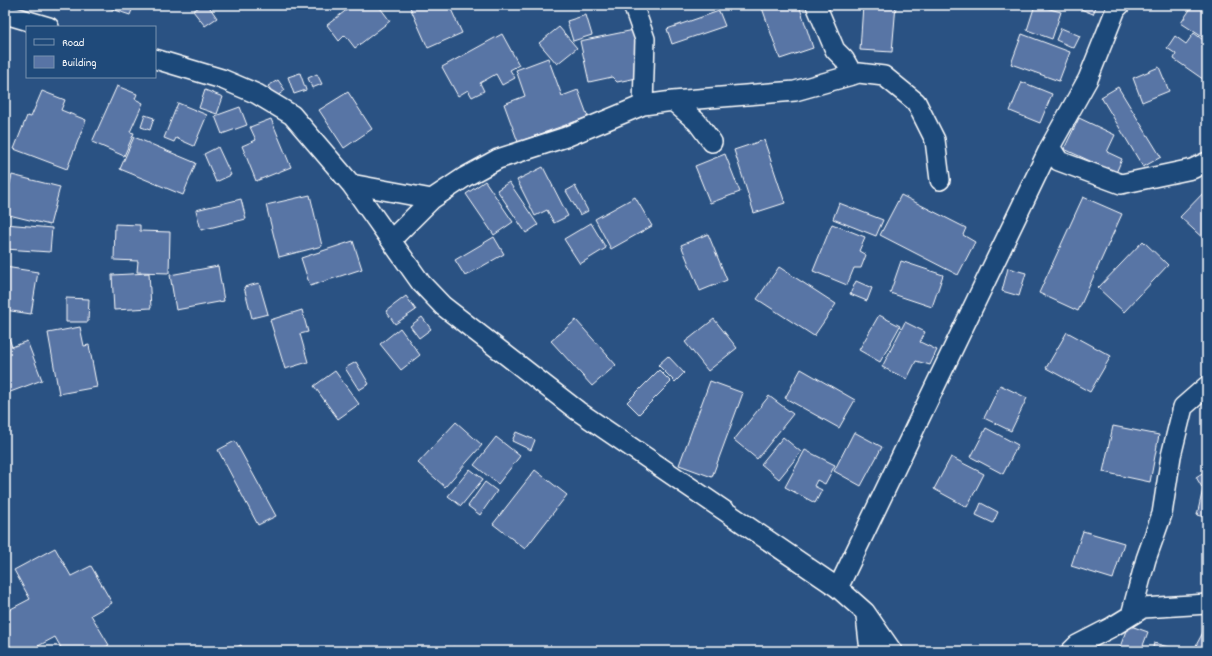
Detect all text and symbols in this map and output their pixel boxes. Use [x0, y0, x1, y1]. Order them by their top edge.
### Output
legend [26, 26, 156, 78]
text: Road [62, 35, 84, 52]
text: Building [62, 55, 97, 72]

